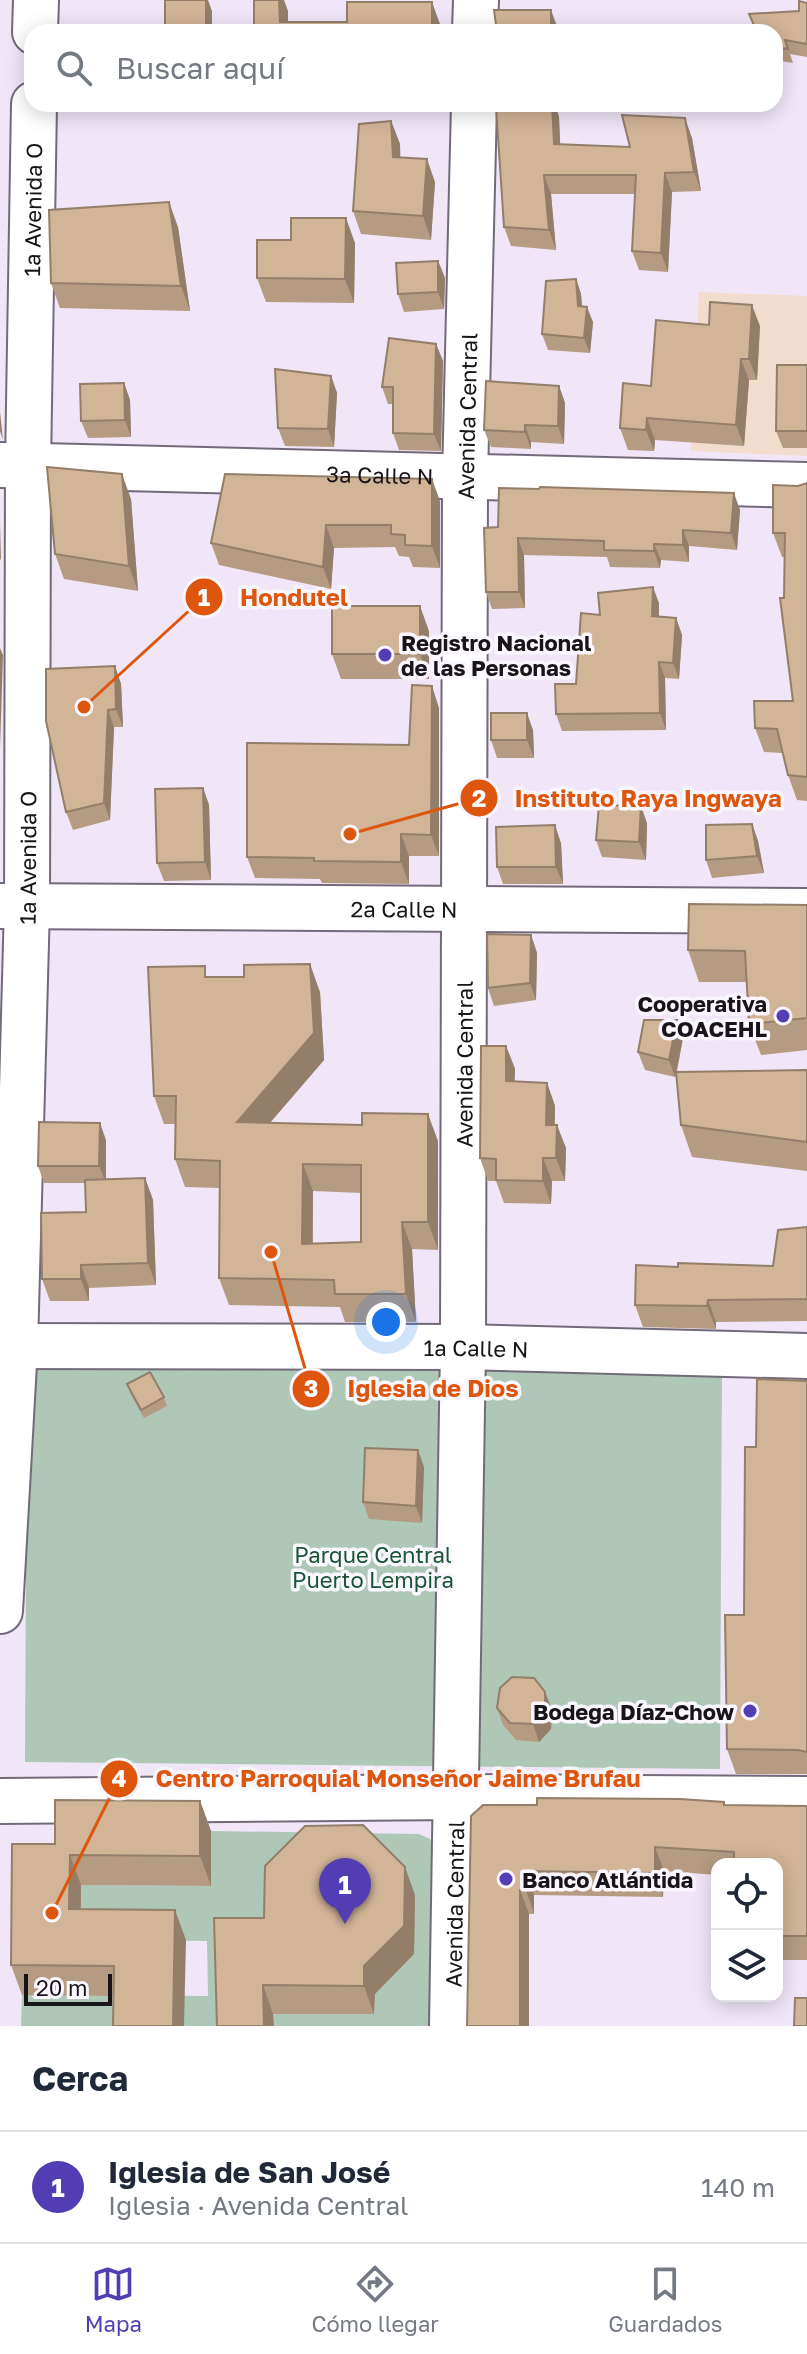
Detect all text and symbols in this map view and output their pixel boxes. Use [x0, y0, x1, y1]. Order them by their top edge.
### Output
search box [24, 24, 783, 112]
icon: search [52, 46, 96, 90]
text: Buscar aquí [116, 50, 284, 86]
street label: 1a Avenida O [18, 142, 47, 277]
street label: Avenida Central [451, 332, 482, 499]
street label: 3a Calle N [326, 460, 434, 489]
callout: Hondutel [184, 573, 364, 621]
text: 1 [198, 582, 210, 611]
text: Hondutel [240, 582, 348, 611]
place label: Registro Nacional de las Personas [401, 629, 591, 681]
marker: Registro Nacional de las Personas [376, 646, 394, 664]
callout: Instituto Raya Ingwaya [459, 774, 798, 822]
text: 2 [472, 783, 486, 812]
text: Instituto Raya Ingwaya [514, 783, 782, 812]
street label: 1a Avenida O [13, 791, 41, 925]
street label: 2a Calle N [350, 895, 458, 922]
street label: Avenida Central [450, 981, 477, 1147]
place label: Cooperativa COACEHL [637, 990, 767, 1042]
marker: Cooperativa COACEHL [774, 1007, 792, 1025]
your location [366, 1302, 406, 1342]
street label: 1a Calle N [424, 1333, 529, 1362]
callout: Iglesia de Dios [291, 1365, 535, 1413]
text: 3 [304, 1373, 318, 1402]
text: Iglesia de Dios [347, 1373, 519, 1402]
park label: Parque Central Puerto Lempira [292, 1541, 454, 1593]
place label: Bodega Díaz-Chow [533, 1698, 735, 1725]
marker: Bodega Díaz-Chow [741, 1702, 759, 1720]
callout: Centro Parroquial Monseñor Jaime Brufau [99, 1755, 657, 1803]
text: 4 [112, 1763, 127, 1792]
text: Centro Parroquial Monseñor Jaime Brufau [155, 1763, 641, 1792]
street label: Avenida Central [439, 1820, 469, 1988]
pin: 1 [319, 1858, 371, 1924]
map controls [711, 1858, 783, 2002]
button: locate [711, 1858, 783, 1930]
place label: Banco Atlántida [522, 1866, 693, 1893]
marker: Banco Atlántida [497, 1870, 515, 1888]
button: layers [711, 1930, 783, 2002]
scale bar [24, 1970, 112, 2006]
text: 20 m [36, 1974, 87, 2001]
text: Cerca [32, 2058, 128, 2098]
text: Iglesia de San José [108, 2154, 391, 2190]
text: 1 [51, 2172, 65, 2203]
text: 140 m [701, 2172, 775, 2203]
text: Iglesia · Avenida Central [108, 2190, 408, 2221]
tab: Mapa [85, 2262, 142, 2337]
tab: Cómo llegar [311, 2262, 439, 2337]
tab: Guardados [608, 2262, 722, 2337]

